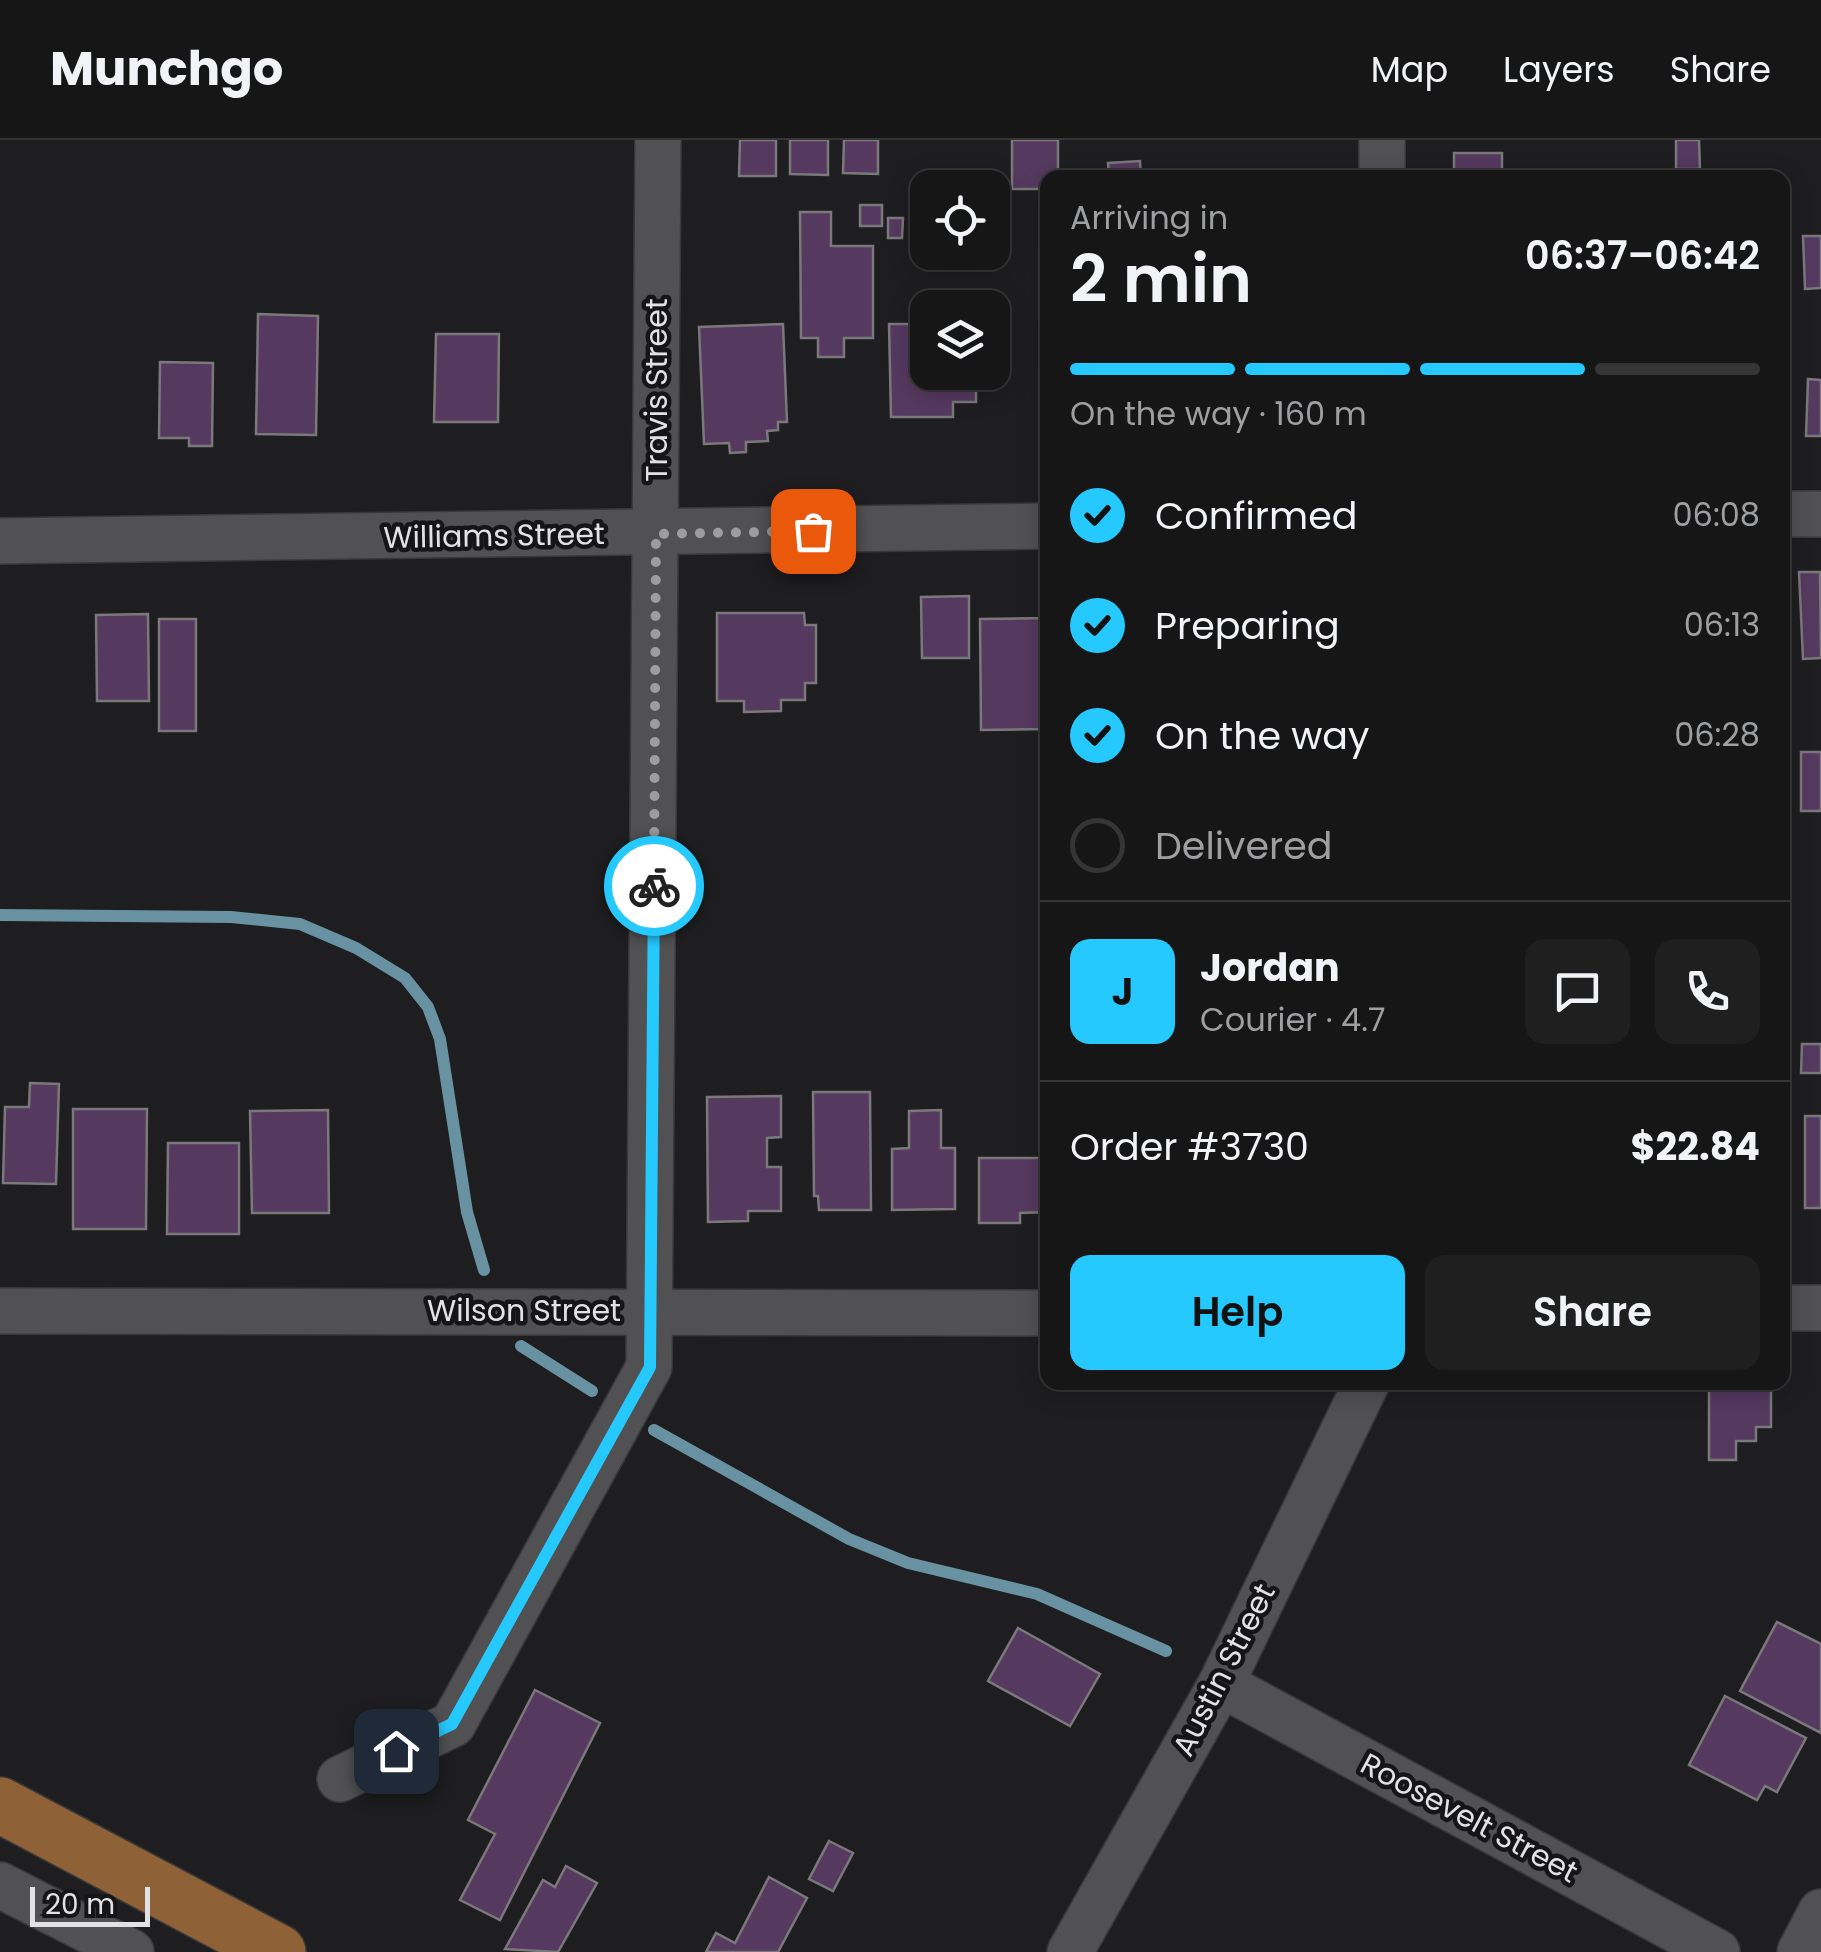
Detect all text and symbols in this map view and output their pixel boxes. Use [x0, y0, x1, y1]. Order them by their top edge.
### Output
text: Munchgo [50, 35, 283, 102]
text: Map [1371, 45, 1448, 94]
text: Layers [1503, 45, 1615, 94]
text: Share [1670, 45, 1771, 94]
map controls [910, 170, 1010, 390]
button: locate [910, 170, 1010, 270]
text: Arriving in [1070, 195, 1228, 240]
text: 06:37–06:42 [1525, 229, 1760, 282]
text: 2 min [1070, 234, 1252, 325]
button: layers [910, 290, 1010, 390]
street label: Travis Street [635, 298, 678, 482]
text: On the way · 160 m [1070, 391, 1367, 436]
icon: check [1070, 488, 1125, 543]
pin [771, 489, 856, 574]
text: Confirmed [1155, 489, 1357, 542]
text: 06:08 [1672, 492, 1760, 537]
icon: bag [786, 504, 841, 559]
street label: Williams Street [383, 512, 605, 559]
icon: check [1070, 598, 1125, 653]
text: Preparing [1155, 599, 1340, 652]
text: 06:13 [1684, 602, 1760, 647]
icon: check [1070, 708, 1125, 763]
text: On the way [1155, 709, 1369, 762]
text: 06:28 [1674, 712, 1760, 757]
text: Delivered [1155, 819, 1332, 872]
courier [604, 836, 704, 936]
icon: bike [627, 859, 682, 914]
button: chat [1525, 939, 1630, 1044]
button: phone [1655, 939, 1760, 1044]
text: Jordan [1200, 941, 1340, 994]
text: J [1112, 965, 1133, 1018]
text: Courier · 4.7 [1200, 997, 1385, 1042]
text: Order #3730 [1070, 1120, 1309, 1173]
text: $22.84 [1631, 1120, 1760, 1173]
button: Help [1070, 1255, 1405, 1370]
button: Share [1425, 1255, 1760, 1370]
street label: Wilson Street [427, 1289, 621, 1332]
street label: Austin Street [1162, 1576, 1285, 1763]
pin [354, 1709, 439, 1794]
icon: home [369, 1724, 424, 1779]
street label: Roosevelt Street [1353, 1742, 1585, 1893]
scale bar [30, 1882, 150, 1926]
text: 20 m [45, 1885, 115, 1924]

